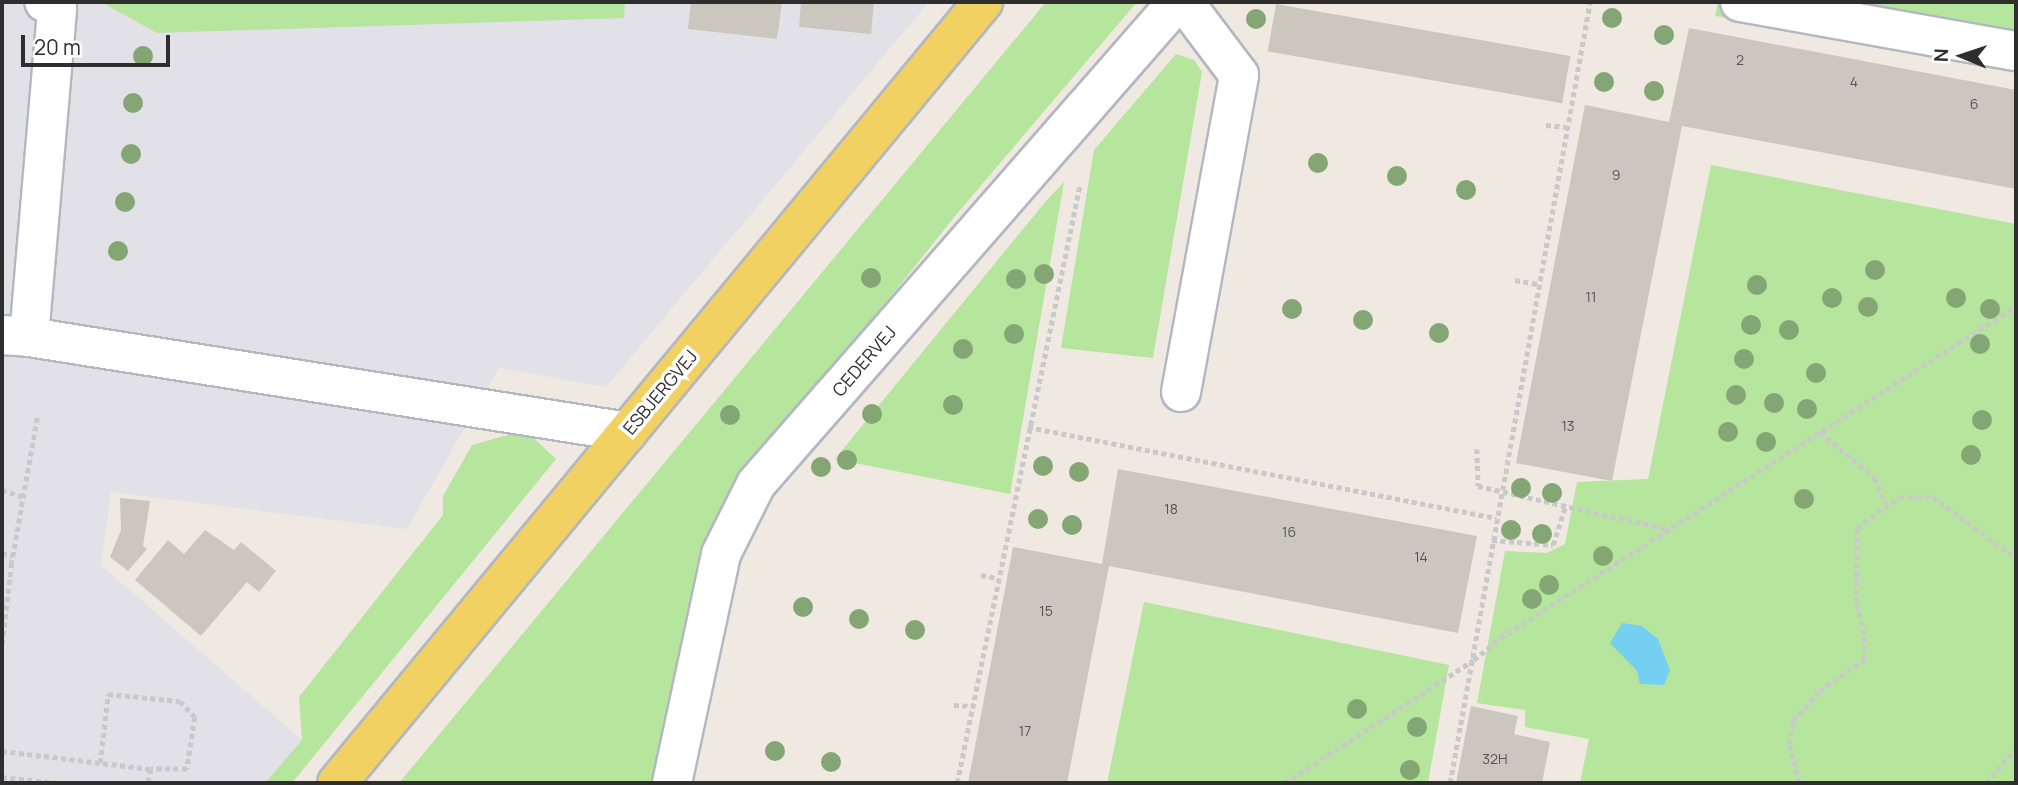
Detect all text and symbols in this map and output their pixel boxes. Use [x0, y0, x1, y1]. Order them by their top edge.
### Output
scale bar [24, 21, 173, 65]
north arrow [1927, 21, 1997, 91]
text: 20 m [34, 33, 81, 61]
text: N [1928, 48, 1954, 63]
house number: 2 [1736, 52, 1744, 68]
house number: 4 [1850, 74, 1858, 90]
house number: 6 [1970, 96, 1978, 112]
house number: 9 [1612, 167, 1620, 183]
house number: 11 [1586, 289, 1596, 305]
street label: CEDERVEJ [828, 321, 900, 401]
street label: ESBJERGVEJ [618, 345, 702, 439]
house number: 13 [1561, 418, 1575, 434]
house number: 18 [1164, 501, 1178, 517]
house number: 16 [1282, 524, 1296, 540]
house number: 14 [1414, 549, 1428, 565]
house number: 15 [1039, 603, 1053, 619]
house number: 17 [1019, 723, 1031, 739]
house number: 32H [1482, 751, 1508, 767]

